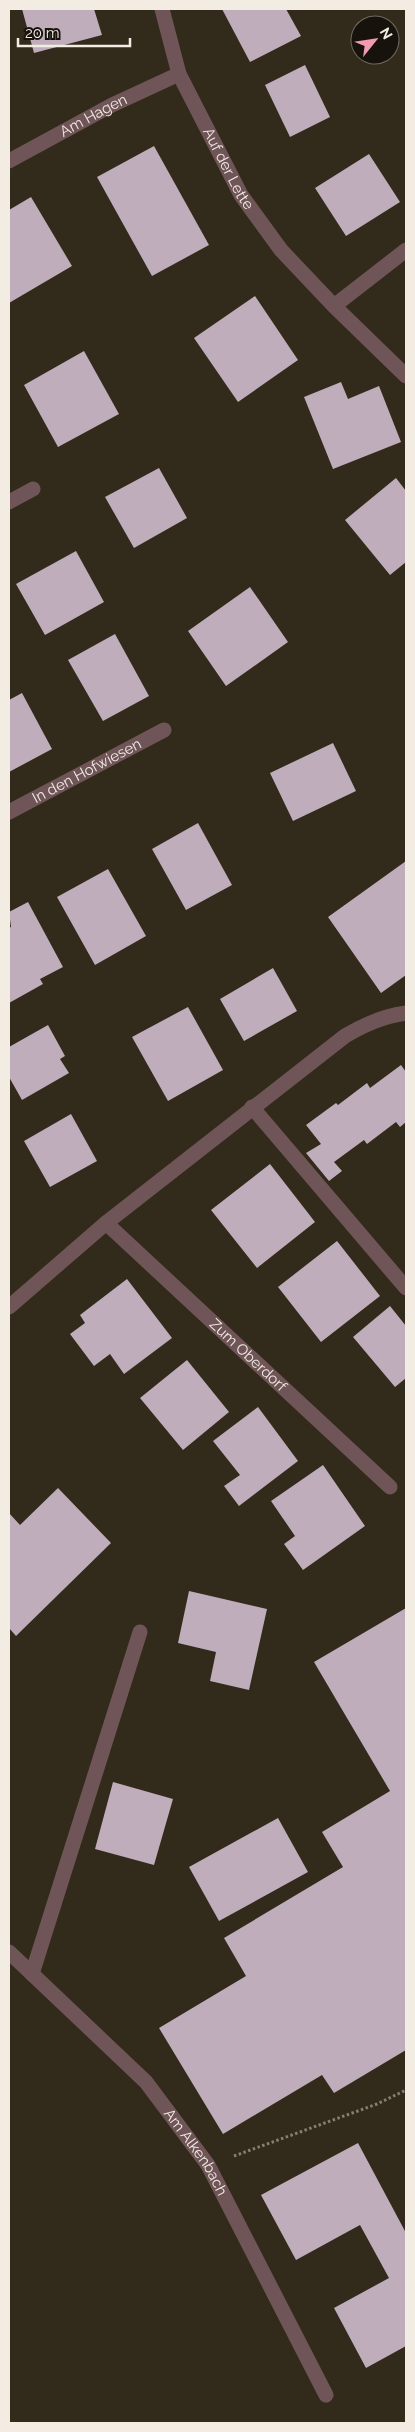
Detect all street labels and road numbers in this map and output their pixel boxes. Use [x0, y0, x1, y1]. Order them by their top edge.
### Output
street label: Am Hagen [57, 90, 130, 141]
street label: Auf der Lette [199, 125, 258, 213]
street label: In den Hofwiesen [29, 735, 144, 807]
street label: Zum Oberdorf [206, 1315, 291, 1396]
street label: Am Alkenbach [160, 2105, 231, 2199]

